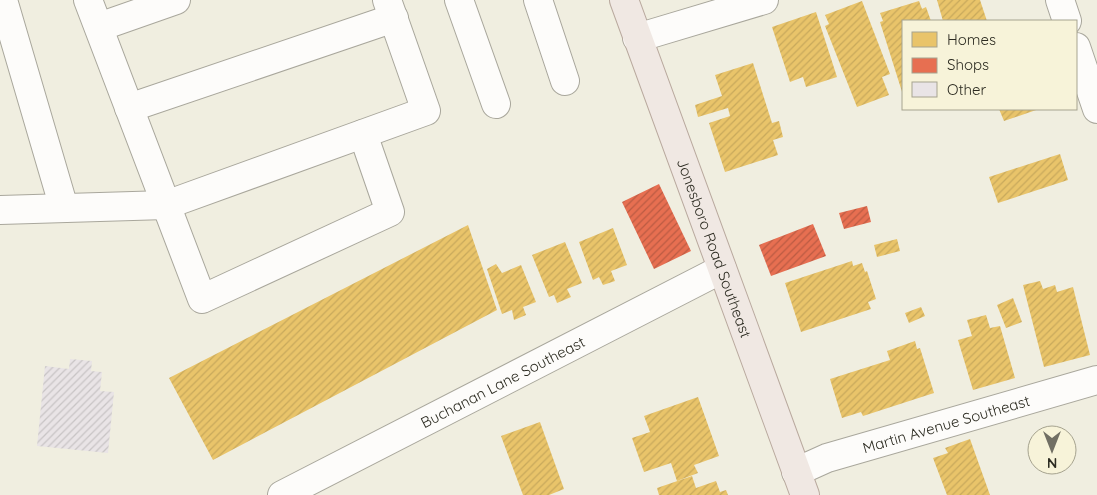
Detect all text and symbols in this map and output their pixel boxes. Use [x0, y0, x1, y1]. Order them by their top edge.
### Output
legend [902, 20, 1077, 110]
text: Homes [947, 30, 996, 49]
text: Shops [947, 55, 989, 74]
text: Other [947, 80, 987, 99]
street label: Jonesboro Road Southeast [673, 156, 756, 340]
street label: Buchanan Lane Southeast [417, 332, 588, 432]
street label: Martin Avenue Southeast [860, 390, 1032, 457]
north arrow [1027, 425, 1077, 475]
text: N [1047, 454, 1057, 472]

